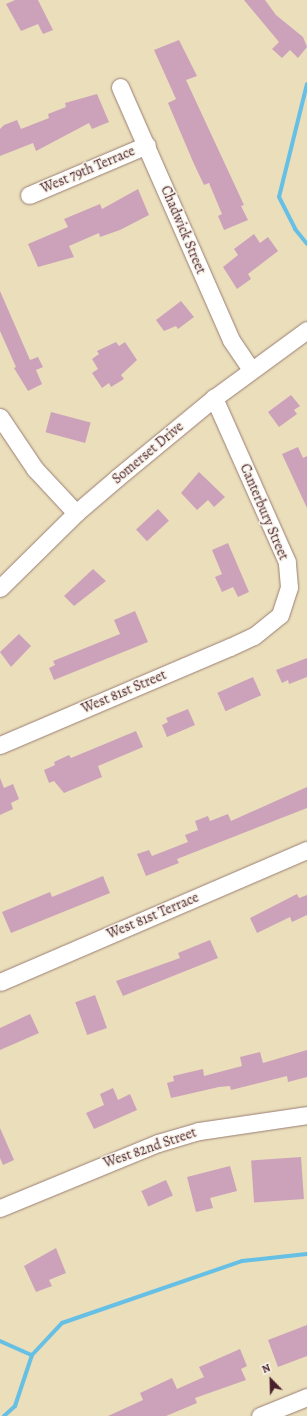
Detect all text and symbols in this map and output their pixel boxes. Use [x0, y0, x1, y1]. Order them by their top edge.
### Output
street label: West 79th Terrace [38, 143, 138, 197]
street label: Chadwick Street [157, 183, 209, 277]
street label: Somerset Drive [109, 418, 187, 488]
street label: Canterbury Street [236, 461, 292, 563]
street label: West 81st Street [79, 667, 169, 717]
street label: West 81st Terrace [105, 889, 201, 943]
street label: West 82nd Street [101, 1124, 199, 1172]
north arrow [251, 1360, 291, 1400]
text: N [259, 1360, 273, 1377]

